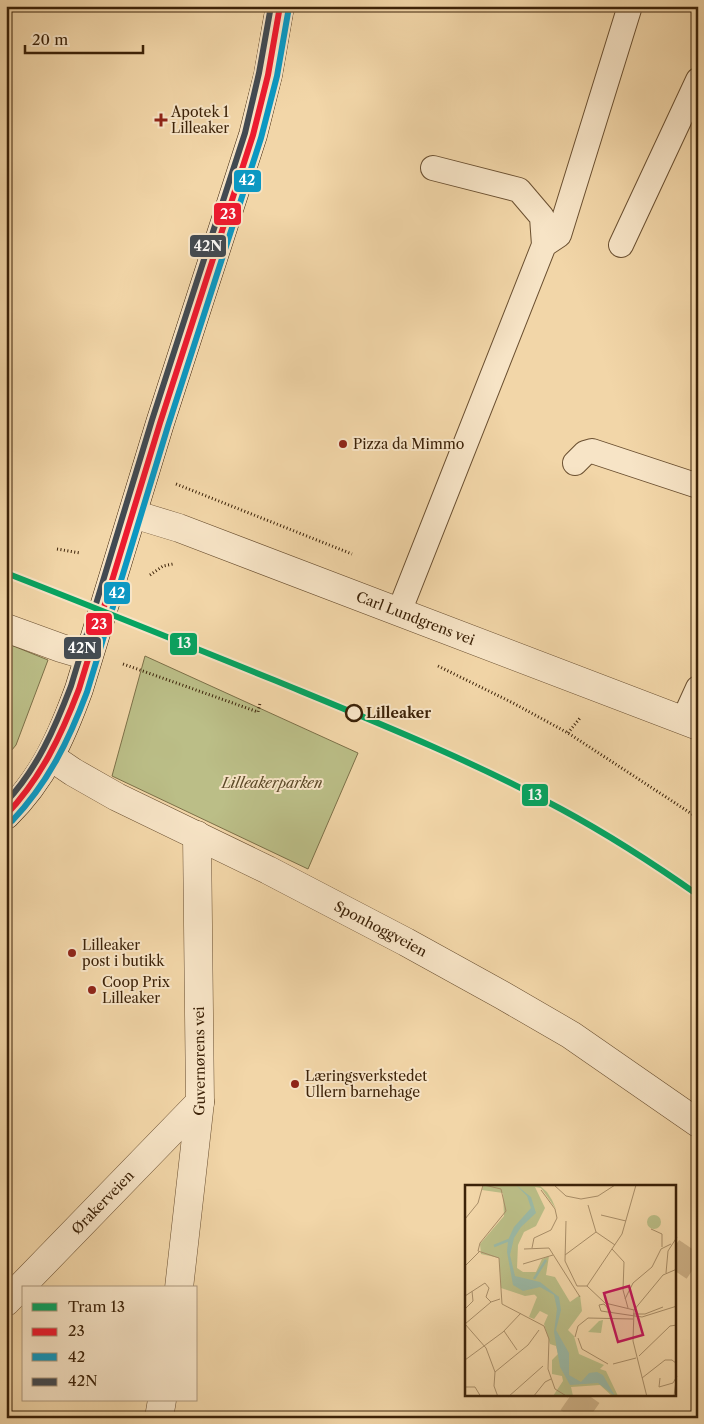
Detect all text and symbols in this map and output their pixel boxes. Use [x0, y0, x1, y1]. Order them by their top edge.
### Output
scale bar [25, 22, 142, 54]
text: 20 m [32, 30, 68, 49]
place label: Apotek 1 Lilleaker [170, 103, 229, 137]
marker: Apotek 1 Lilleaker [155, 114, 167, 126]
line badge: 42 [233, 169, 262, 193]
text: 42 [239, 171, 255, 189]
line badge: 23 [213, 202, 242, 226]
text: 23 [220, 205, 236, 223]
line badge: 42N [189, 234, 227, 258]
text: 42N [194, 237, 222, 255]
place label: Pizza da Mimmo [353, 435, 464, 453]
marker: Pizza da Mimmo [337, 438, 349, 450]
line badge: 42 [103, 581, 131, 605]
text: 42 [109, 584, 125, 602]
street label: Carl Lundgrens vei [353, 587, 477, 649]
line badge: 23 [85, 612, 113, 636]
text: 23 [91, 615, 107, 633]
line badge: 13 [169, 632, 198, 656]
text: 13 [177, 634, 191, 652]
line badge: 42N [63, 636, 102, 660]
text: 42N [68, 639, 96, 657]
marker: Lilleaker [345, 704, 363, 722]
place label: Lilleaker [366, 704, 431, 722]
park label: Lilleakerparken [221, 774, 322, 792]
line badge: 13 [521, 783, 549, 807]
text: 13 [528, 786, 542, 804]
street label: Sponhoggveien [331, 897, 430, 961]
place label: Lilleaker post i butikk [82, 936, 165, 970]
marker: Lilleaker post i butikk [66, 947, 78, 959]
place label: Coop Prix Lilleaker [102, 973, 171, 1007]
marker: Coop Prix Lilleaker [86, 984, 98, 996]
street label: Guvernørens vei [190, 1006, 209, 1117]
place label: Læringsverkstedet Ullern barnehage [305, 1067, 427, 1101]
marker: Læringsverkstedet Ullern barnehage [289, 1078, 301, 1090]
street label: Ørakerveien [68, 1166, 138, 1238]
inset map [465, 1185, 676, 1396]
legend [22, 1286, 198, 1402]
text: Tram 13 [68, 1297, 125, 1316]
text: 23 [68, 1321, 85, 1340]
text: 42 [68, 1347, 85, 1366]
text: 42N [68, 1371, 98, 1390]

